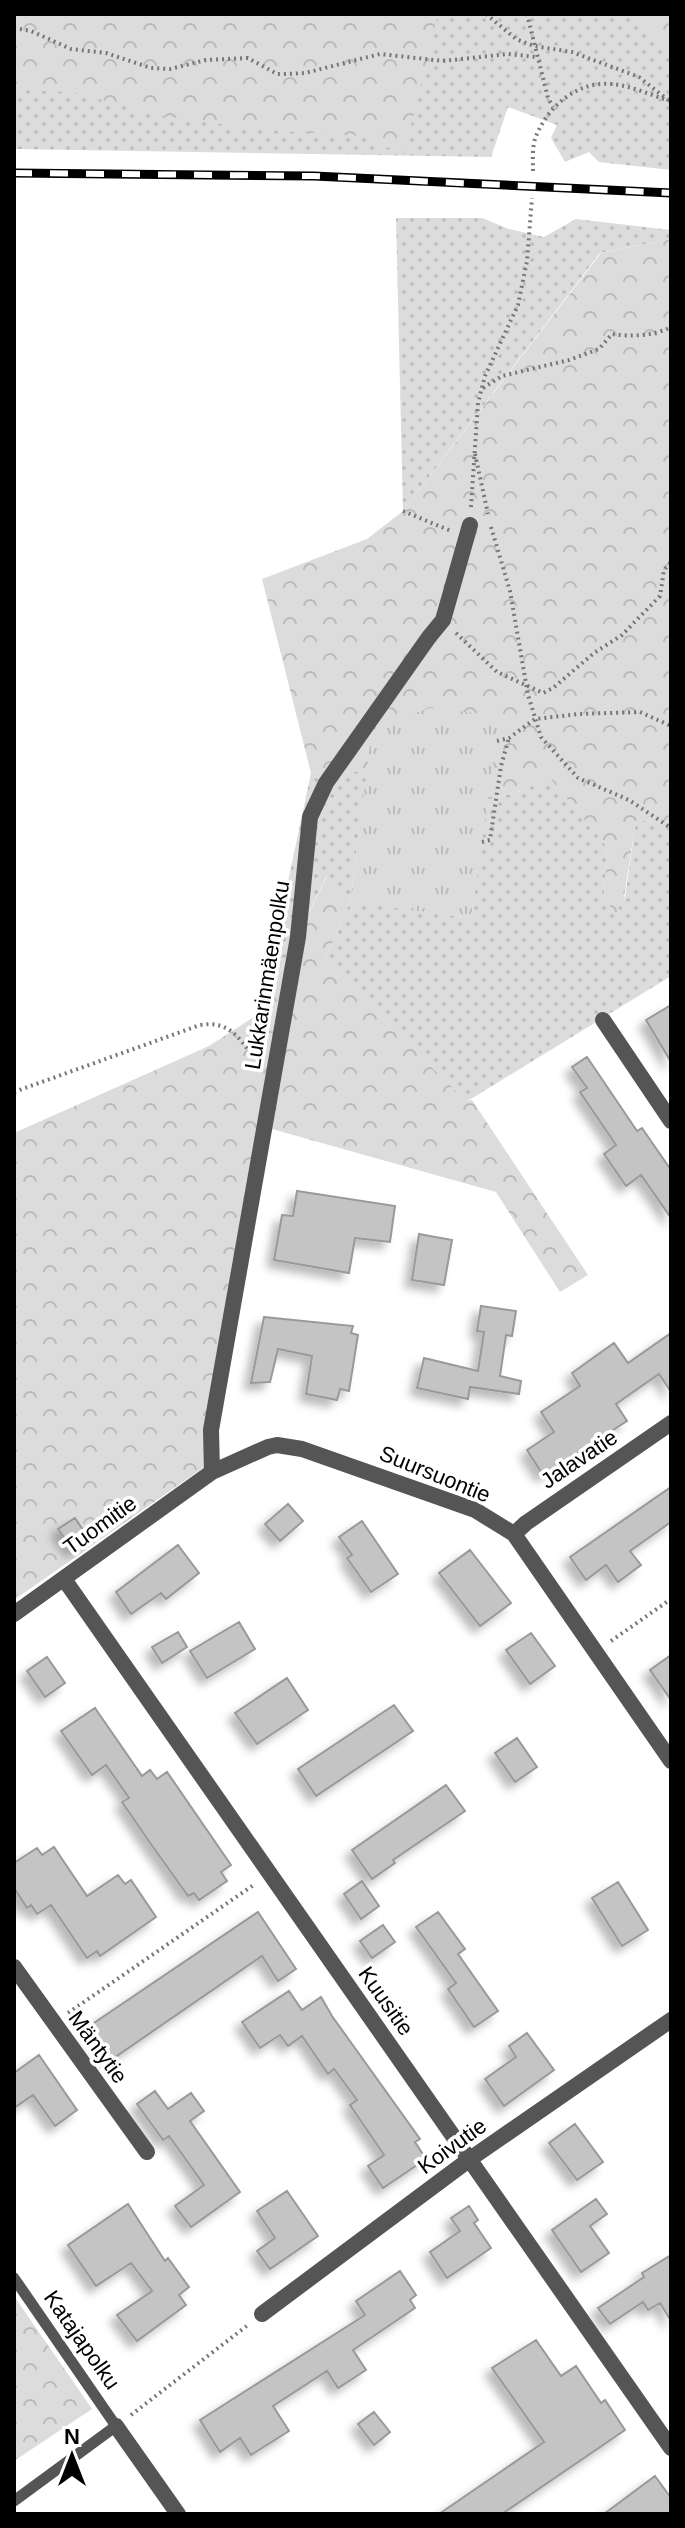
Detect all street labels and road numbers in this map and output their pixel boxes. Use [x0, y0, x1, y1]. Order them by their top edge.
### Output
street label: Lukkarinmäenpolku [240, 879, 294, 1071]
street label: Jalavatie [536, 1424, 622, 1494]
street label: Suursuontie [376, 1440, 494, 1508]
street label: Tuomitie [59, 1490, 141, 1560]
street label: Kuusitie [353, 1962, 419, 2040]
street label: Mäntytie [63, 2006, 133, 2088]
street label: Koivutie [413, 2113, 491, 2179]
street label: Katajapolku [39, 2286, 125, 2394]

